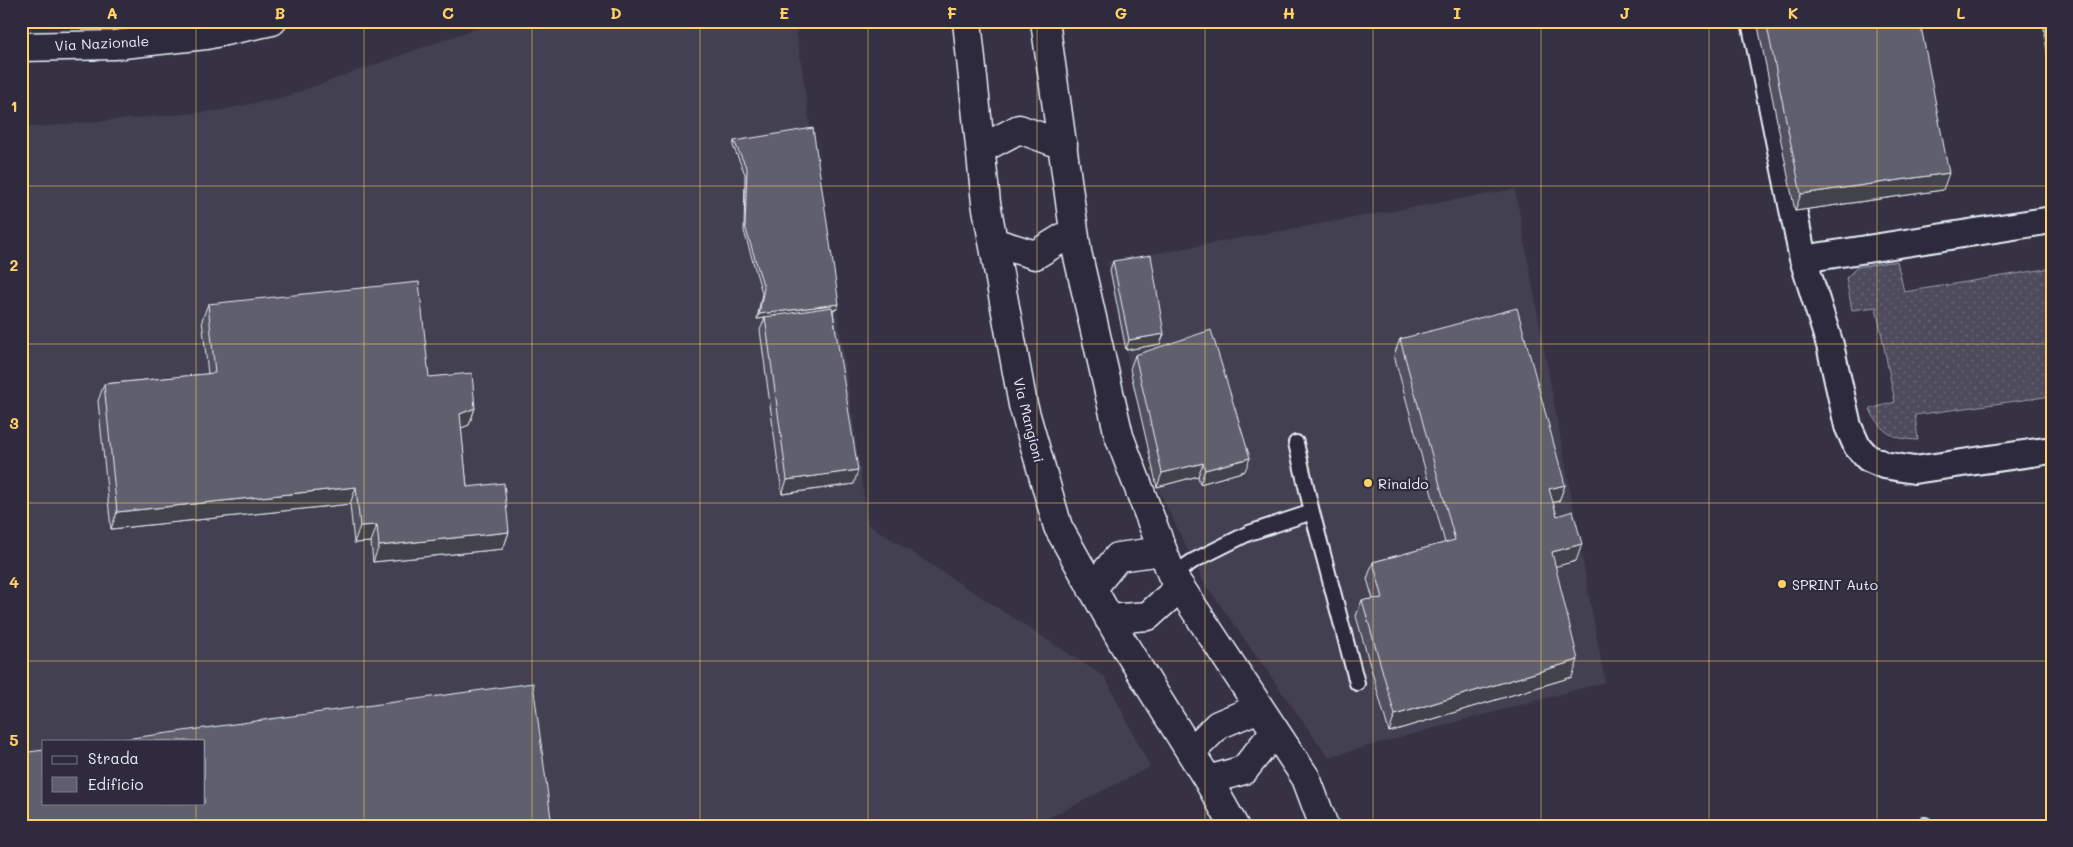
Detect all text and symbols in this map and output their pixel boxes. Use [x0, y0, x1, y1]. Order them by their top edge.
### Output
text: A [106, 2, 118, 23]
text: B [275, 2, 285, 23]
text: C [442, 2, 454, 23]
text: D [610, 2, 622, 23]
text: E [779, 2, 789, 23]
text: F [947, 2, 957, 23]
text: G [1115, 2, 1127, 23]
text: H [1283, 2, 1295, 23]
text: I [1453, 2, 1461, 23]
text: J [1620, 2, 1630, 23]
text: K [1788, 2, 1798, 23]
text: L [1956, 2, 1966, 23]
street label: Via Nazionale [54, 31, 150, 55]
text: 1 [10, 95, 18, 116]
text: 2 [10, 254, 19, 275]
street label: Via Mangioni [1009, 376, 1049, 464]
text: 3 [9, 412, 19, 433]
place label: Rinaldo [1378, 474, 1428, 493]
marker: Rinaldo [1362, 477, 1374, 489]
text: 4 [9, 571, 19, 592]
place label: SPRINT Auto [1792, 575, 1878, 594]
marker: SPRINT Auto [1776, 578, 1788, 590]
text: 5 [9, 729, 19, 750]
legend [42, 740, 205, 804]
text: Strada [88, 748, 139, 768]
text: Edificio [88, 774, 144, 794]

